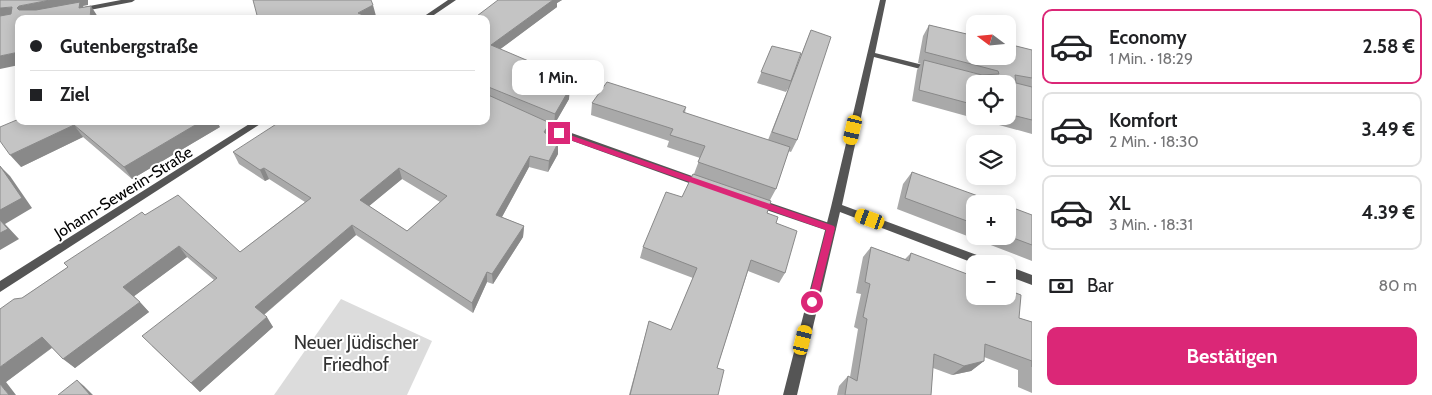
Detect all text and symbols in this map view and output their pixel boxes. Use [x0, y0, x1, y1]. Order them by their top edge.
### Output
north arrow [966, 15, 1016, 65]
map controls [966, 15, 1016, 305]
icon: car [1049, 24, 1094, 69]
text: Economy [1109, 26, 1187, 49]
text: Gutenbergstraße [60, 35, 198, 58]
text: 2.58 € [1363, 35, 1415, 58]
text: 1 Min. · 18:29 [1109, 49, 1193, 68]
callout: 1 Min. [513, 61, 605, 96]
text: 1 Min. [539, 68, 577, 87]
button: locate [966, 75, 1016, 125]
text: Ziel [60, 83, 90, 106]
icon: car [1049, 107, 1094, 152]
text: Komfort [1109, 109, 1178, 132]
car [842, 114, 863, 146]
text: 3.49 € [1362, 118, 1415, 141]
route end [548, 122, 570, 144]
text: 2 Min. · 18:30 [1109, 132, 1199, 151]
button: layers [966, 135, 1016, 185]
street label: Johann-Sewerin-Straße [50, 142, 196, 243]
icon: car [1049, 190, 1094, 235]
text: XL [1109, 192, 1130, 215]
button: + [966, 195, 1016, 245]
text: 4.39 € [1362, 201, 1415, 224]
car [853, 207, 886, 231]
text: 3 Min. · 18:31 [1109, 215, 1193, 234]
button: − [966, 255, 1016, 305]
icon: cash [1047, 272, 1075, 300]
text: Bar [1087, 274, 1113, 297]
text: 80 m [1379, 276, 1417, 295]
route start [801, 291, 823, 313]
car [792, 324, 813, 356]
button: Bestätigen [1047, 327, 1417, 385]
park label: Neuer Jüdischer Friedhof [294, 331, 418, 376]

